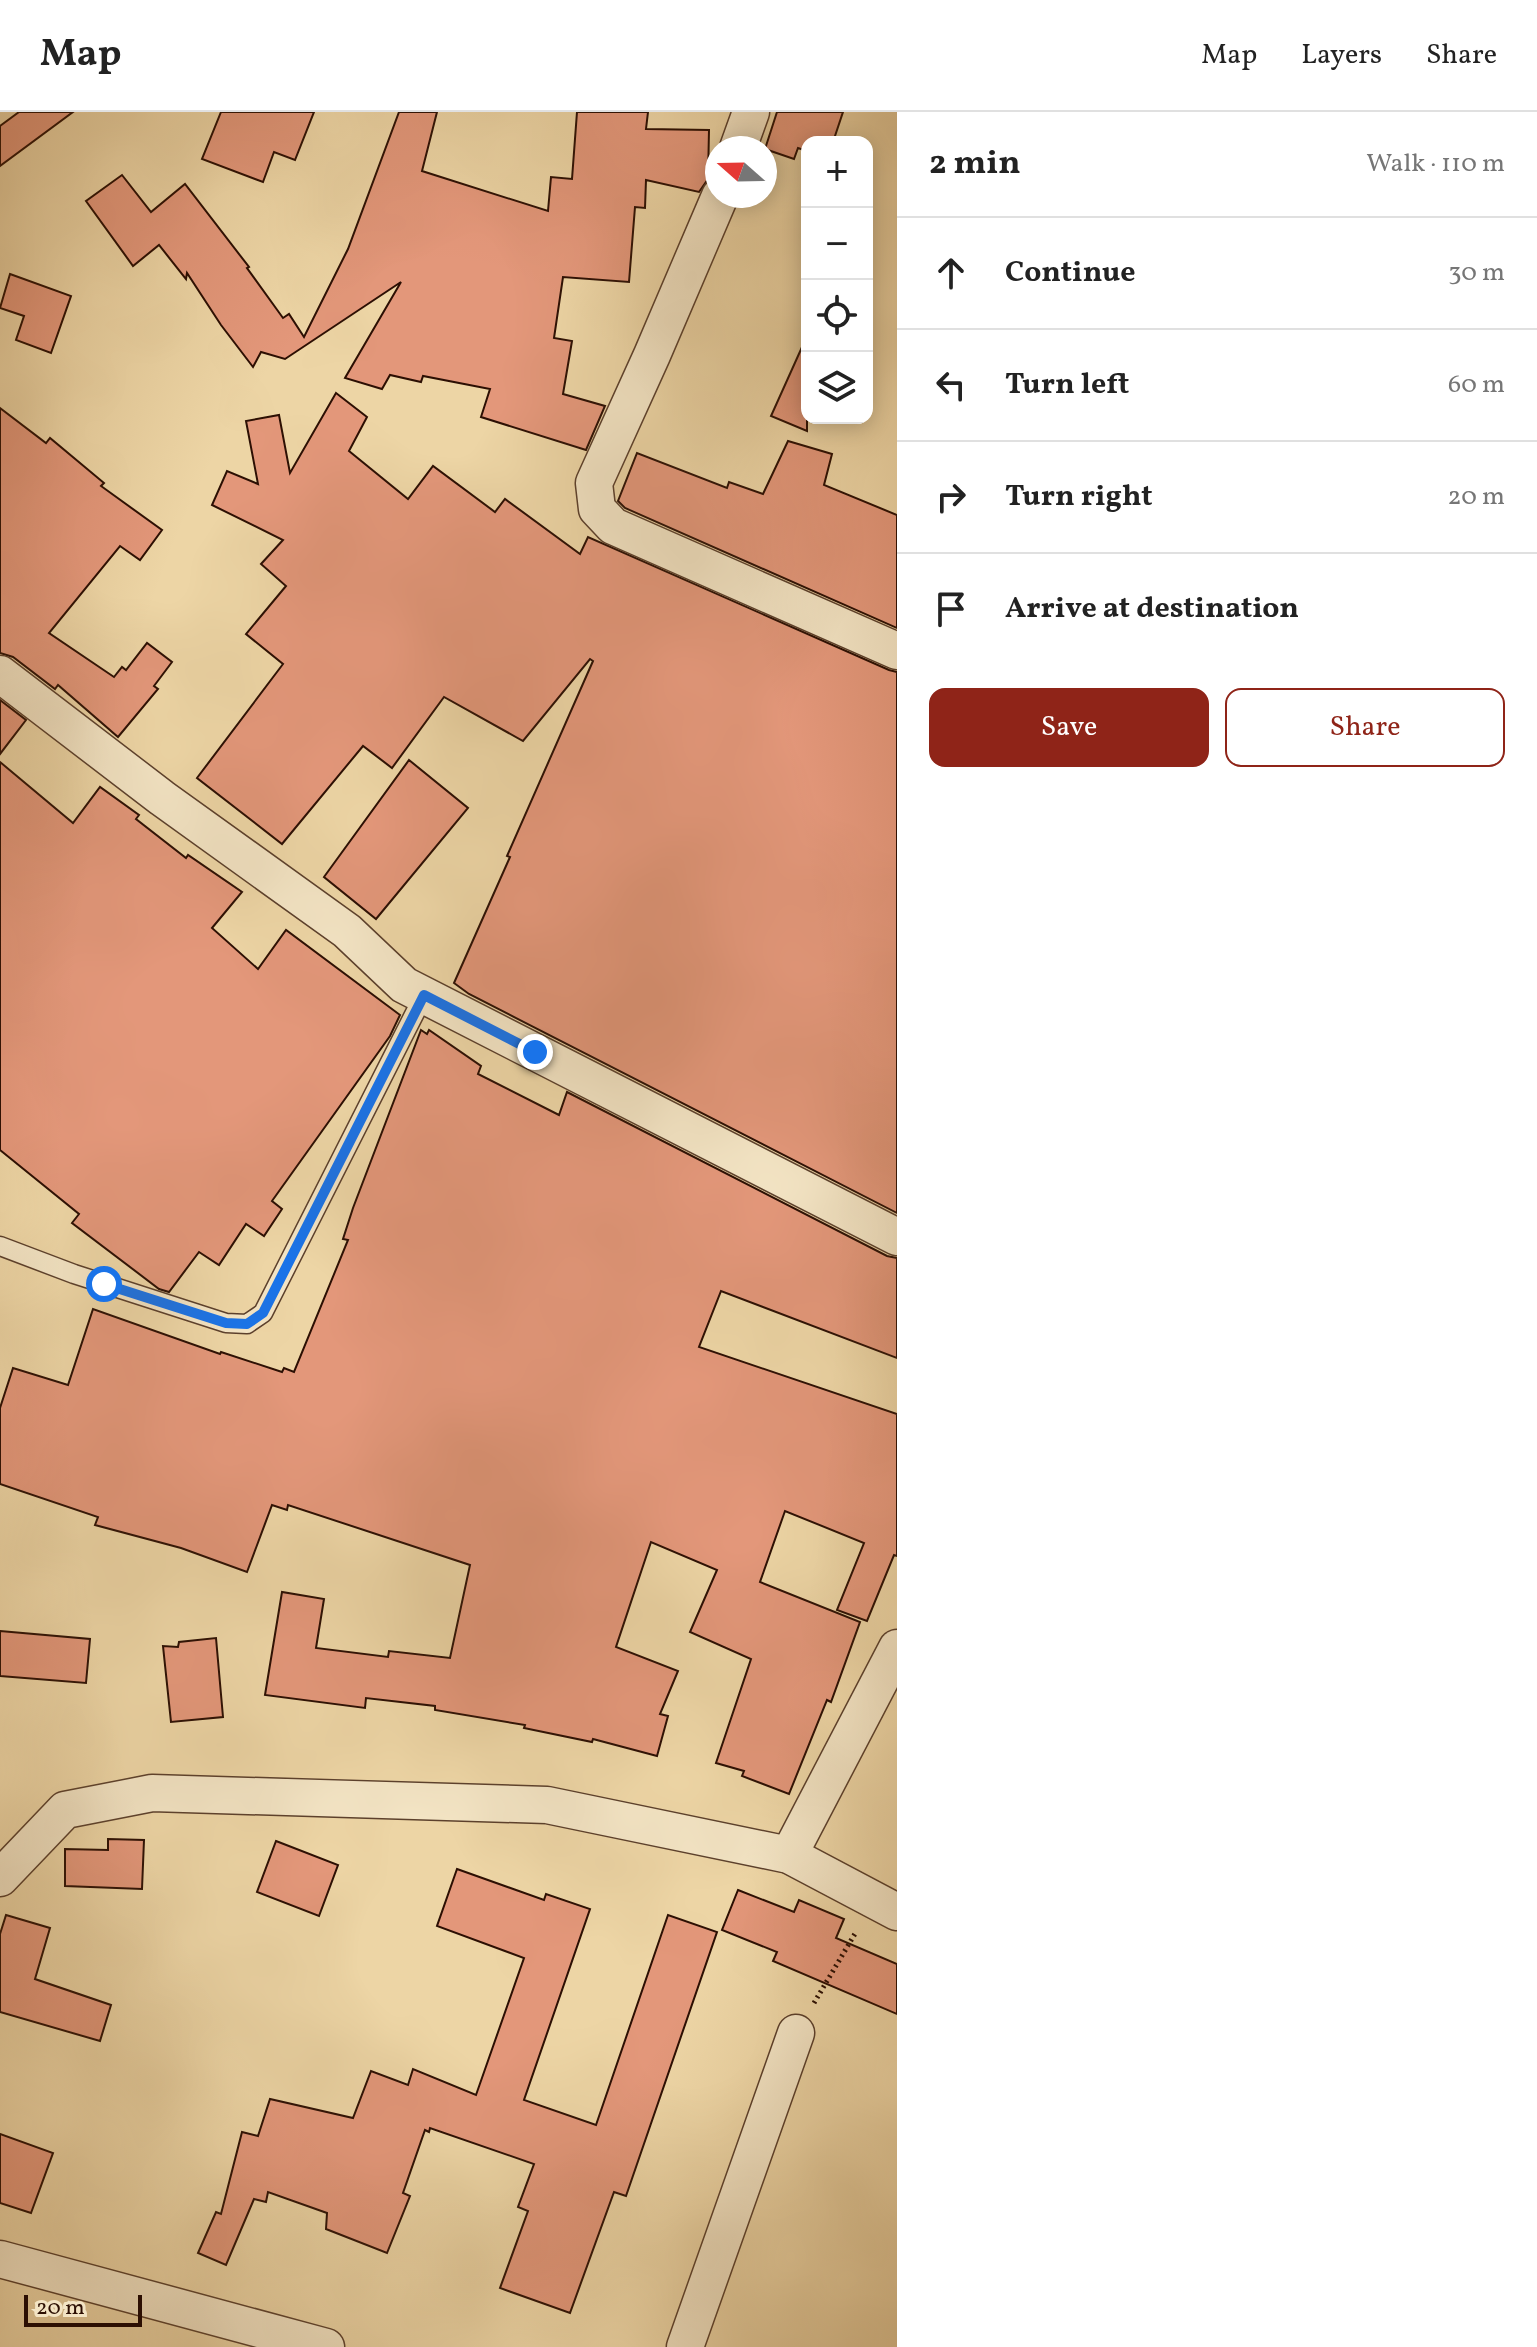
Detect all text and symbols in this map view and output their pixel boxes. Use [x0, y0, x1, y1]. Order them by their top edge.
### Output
text: Map [40, 29, 121, 82]
text: Map [1201, 36, 1257, 75]
text: Layers [1301, 36, 1382, 75]
text: Share [1426, 36, 1497, 75]
north arrow [705, 136, 777, 208]
map controls [801, 136, 873, 424]
button: + [801, 136, 873, 208]
text: 2 min [929, 141, 1021, 188]
text: Walk · 110 m [1366, 146, 1505, 182]
button: − [801, 208, 873, 280]
icon: ahead [929, 251, 973, 295]
text: Continue [1005, 252, 1136, 294]
text: 30 m [1448, 255, 1505, 291]
button: locate [801, 280, 873, 352]
button: layers [801, 352, 873, 424]
icon: left [929, 363, 973, 407]
text: Turn left [1005, 364, 1129, 406]
text: 60 m [1448, 367, 1505, 403]
icon: right [929, 475, 973, 519]
text: Turn right [1005, 476, 1153, 518]
text: 20 m [1447, 479, 1505, 515]
icon: arrive [929, 587, 973, 631]
text: Arrive at destination [1005, 588, 1299, 630]
button: Save [929, 688, 1209, 767]
button: Share [1225, 688, 1505, 767]
route end [517, 1034, 553, 1070]
route start [86, 1266, 122, 1302]
scale bar [24, 2291, 142, 2327]
text: 20 m [36, 2293, 85, 2324]

